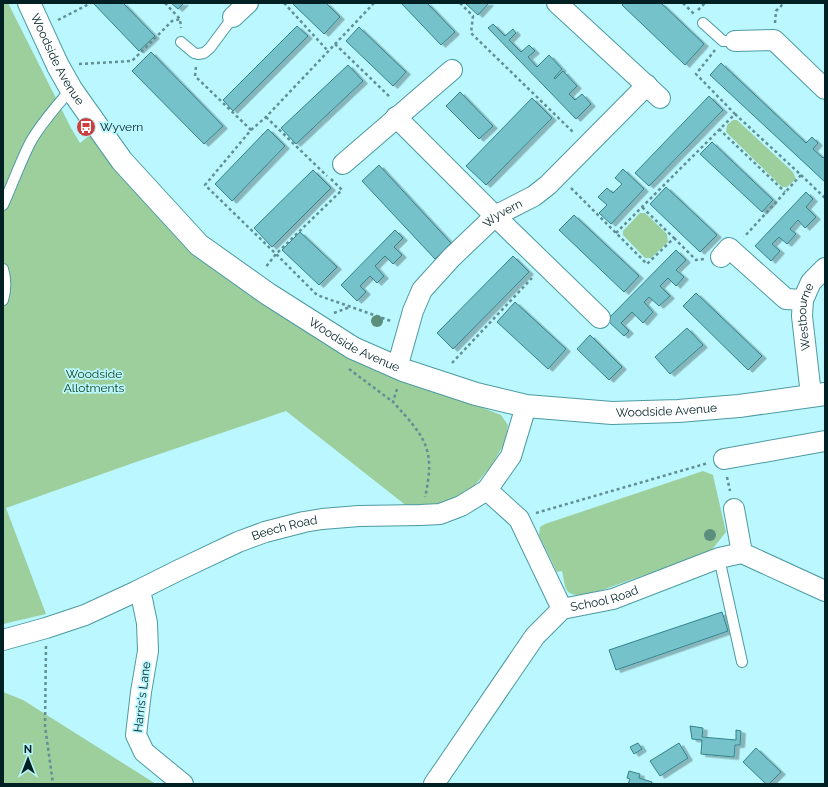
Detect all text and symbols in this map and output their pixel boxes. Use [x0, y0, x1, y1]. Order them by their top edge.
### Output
street label: Woodside Avenue [28, 11, 87, 108]
bus stop icon: Wyvern [75, 116, 97, 138]
place label: Wyvern [100, 120, 143, 134]
street label: Wyvern [480, 196, 525, 231]
street label: Westbourne [795, 281, 817, 351]
street label: Woodside Avenue [306, 315, 402, 375]
park label: Woodside Allotments [64, 367, 124, 395]
street label: Woodside Avenue [616, 401, 718, 420]
street label: Beech Road [250, 513, 318, 543]
street label: School Road [569, 583, 640, 614]
street label: Harris's Lane [131, 661, 153, 733]
north arrow [8, 739, 48, 779]
text: N [24, 743, 32, 756]

